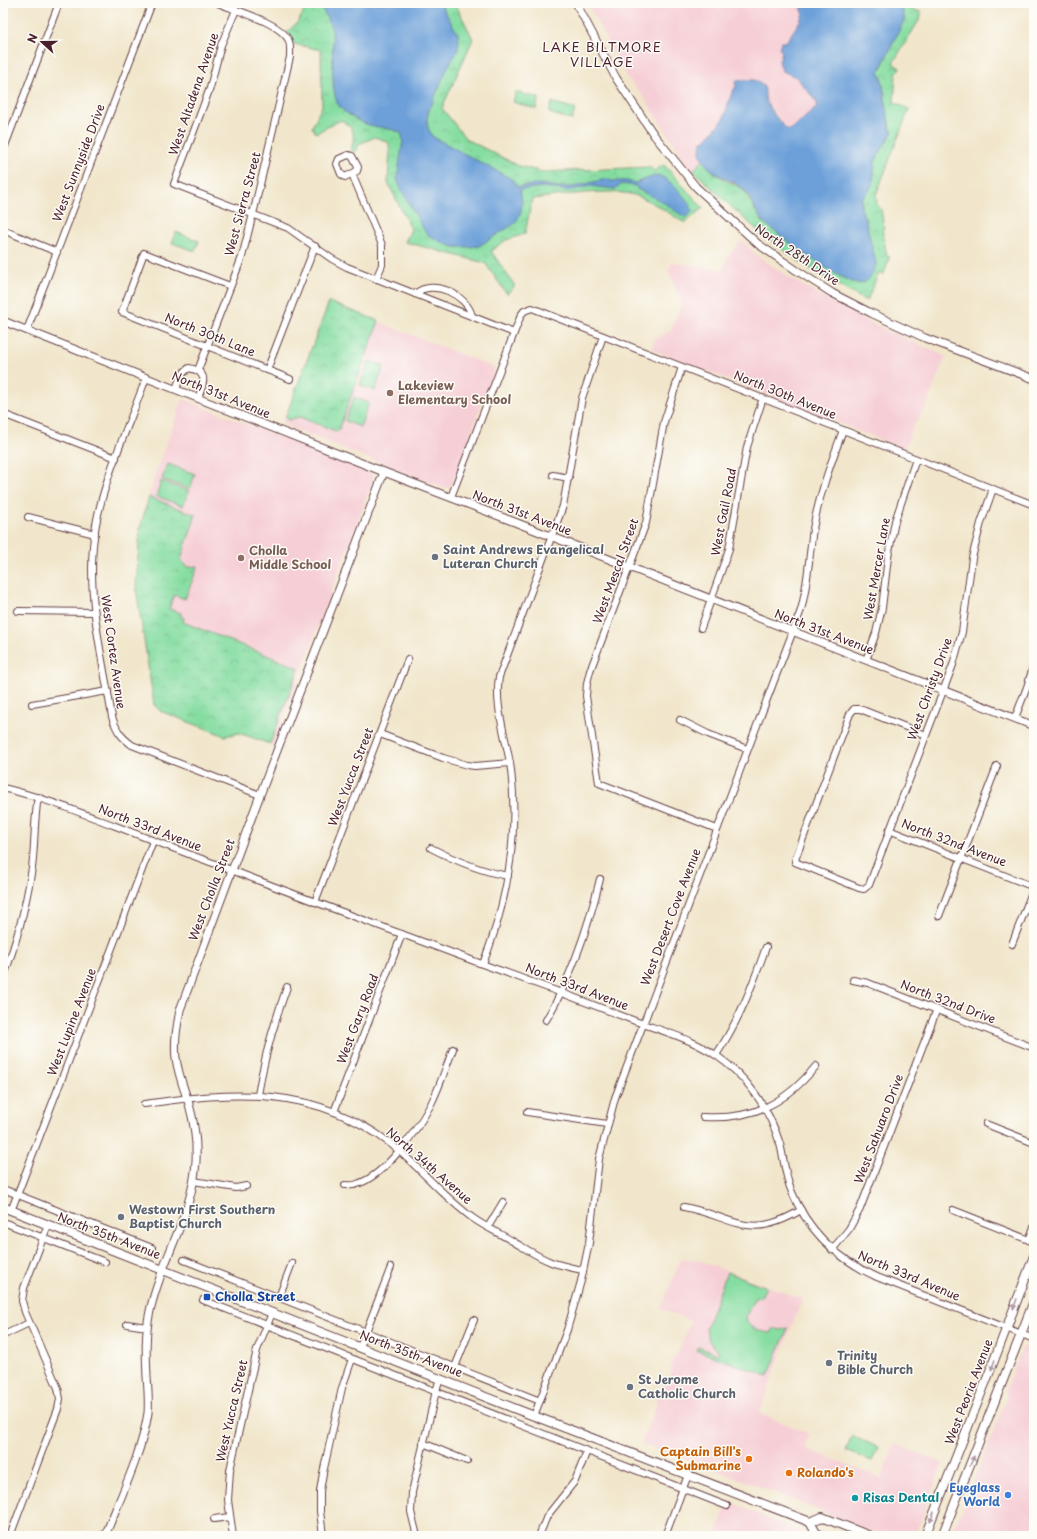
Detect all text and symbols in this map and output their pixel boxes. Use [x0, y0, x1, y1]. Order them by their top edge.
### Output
north arrow [22, 22, 62, 62]
street label: West Altadena Avenue [164, 30, 223, 158]
text: N [23, 31, 42, 45]
district label: LAKE BILTMORE VILLAGE [542, 37, 662, 71]
street label: West Sunnyside Drive [47, 101, 109, 224]
street label: West Sierra Street [219, 150, 265, 258]
street label: North 28th Drive [751, 219, 844, 289]
street label: North 30th Lane [162, 308, 259, 361]
street label: North 30th Avenue [731, 365, 840, 423]
street label: North 31st Avenue [169, 366, 274, 422]
place label: Lakeview Elementary School [398, 376, 511, 408]
marker: Lakeview Elementary School [385, 388, 395, 398]
street label: West Gail Road [706, 466, 740, 557]
street label: North 31st Avenue [470, 485, 575, 539]
street label: West Mescal Street [588, 515, 643, 626]
street label: West Mercer Lane [858, 516, 894, 621]
place label: Saint Andrews Evangelical Luteran Church [443, 540, 604, 572]
place label: Cholla Middle School [249, 541, 331, 573]
marker: Saint Andrews Evangelical Luteran Church [430, 552, 440, 562]
marker: Cholla Middle School [236, 553, 246, 563]
street label: West Cortez Avenue [97, 594, 131, 711]
street label: North 31st Avenue [772, 604, 877, 658]
street label: West Christy Drive [902, 634, 956, 743]
street label: West Yucca Street [323, 724, 377, 829]
street label: North 33rd Avenue [96, 799, 205, 855]
street label: North 32nd Avenue [899, 814, 1010, 871]
street label: West Cholla Street [183, 836, 239, 943]
street label: West Desert Cove Avenue [636, 845, 705, 988]
street label: North 33rd Avenue [523, 958, 632, 1014]
street label: West Lupine Avenue [42, 965, 100, 1078]
street label: West Gary Road [332, 971, 383, 1066]
street label: North 32nd Drive [898, 975, 999, 1028]
street label: West Sahuaro Drive [849, 1071, 907, 1186]
street label: North 34th Avenue [383, 1123, 477, 1208]
place label: Westown First Southern Baptist Church [129, 1200, 275, 1232]
street label: North 35th Avenue [55, 1207, 164, 1263]
marker: Westown First Southern Baptist Church [116, 1212, 126, 1222]
street label: North 33rd Avenue [855, 1245, 964, 1305]
place label: Cholla Street [215, 1287, 296, 1305]
marker: Cholla Street [202, 1292, 212, 1302]
one-way arrow [1012, 1299, 1018, 1311]
street label: North 35th Avenue [357, 1325, 466, 1381]
street label: West Peoria Avenue [940, 1336, 997, 1447]
place label: Trinity Bible Church [837, 1346, 913, 1378]
street label: West Yucca Street [210, 1358, 252, 1464]
marker: Trinity Bible Church [824, 1358, 834, 1368]
one-way arrow [989, 1360, 995, 1372]
place label: St Jerome Catholic Church [638, 1370, 736, 1402]
marker: St Jerome Catholic Church [625, 1382, 635, 1392]
place label: Captain Bill's Submarine [660, 1442, 741, 1474]
marker: Captain Bill's Submarine [744, 1454, 754, 1464]
one-way arrow [969, 1454, 975, 1466]
place label: Rolando's [797, 1463, 854, 1481]
marker: Rolando's [784, 1468, 794, 1478]
place label: Eyeglass World [949, 1478, 1000, 1510]
place label: Risas Dental [863, 1488, 940, 1506]
marker: Eyeglass World [1003, 1490, 1013, 1500]
marker: Risas Dental [850, 1493, 860, 1503]
one-way arrow [929, 1512, 935, 1524]

